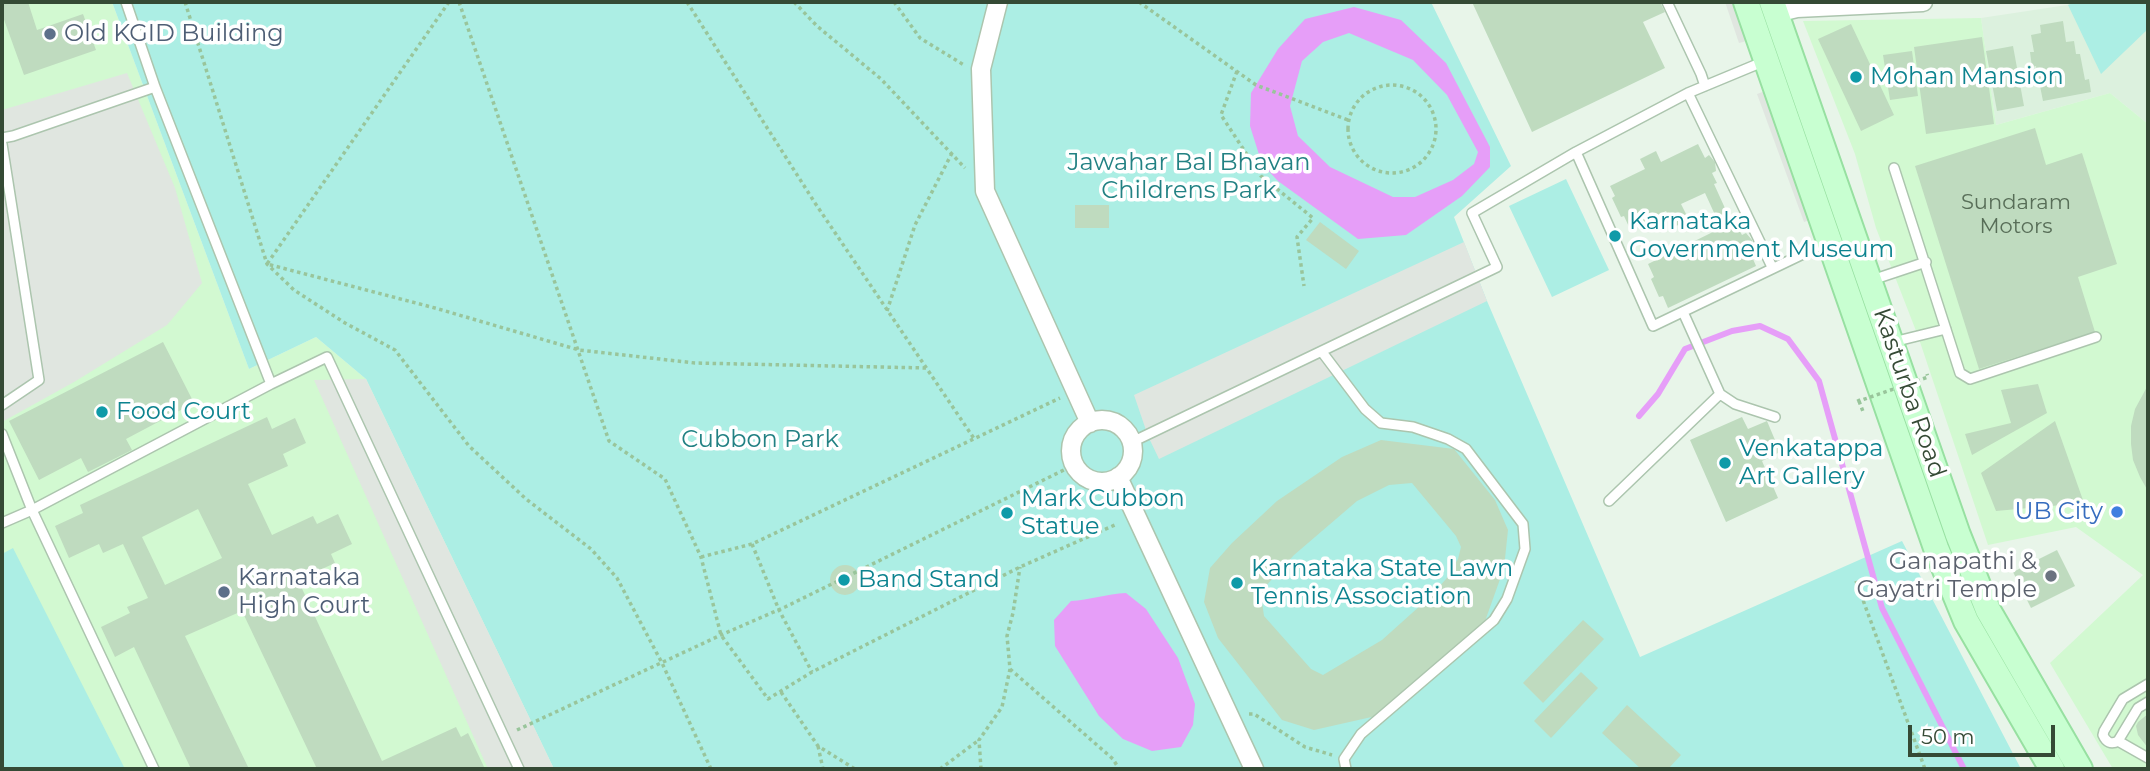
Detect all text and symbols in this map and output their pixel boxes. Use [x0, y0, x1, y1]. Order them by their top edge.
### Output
place label: Old KGID Building [64, 20, 284, 48]
marker: Old KGID Building [42, 26, 58, 42]
place label: Mohan Mansion [1870, 63, 2064, 91]
marker: Mohan Mansion [1848, 69, 1864, 85]
park label: Jawahar Bal Bhavan Childrens Park [1067, 149, 1311, 205]
house number: Sundaram Motors [1961, 190, 2071, 240]
place label: Karnataka Government Museum [1629, 208, 1894, 264]
marker: Karnataka Government Museum [1607, 228, 1623, 244]
street label: Kasturba Road [1867, 304, 1951, 482]
place label: Food Court [116, 398, 251, 426]
marker: Food Court [94, 404, 110, 420]
park label: Cubbon Park [681, 426, 839, 454]
place label: Venkatappa Art Gallery [1739, 435, 1883, 491]
marker: Venkatappa Art Gallery [1717, 455, 1733, 471]
place label: Mark Cubbon Statue [1021, 485, 1185, 541]
place label: UB City [2014, 498, 2103, 526]
marker: UB City [2109, 504, 2125, 520]
marker: Mark Cubbon Statue [999, 505, 1015, 521]
place label: Ganapathi & Gayatri Temple [1856, 548, 2037, 604]
place label: Karnataka State Lawn Tennis Association [1251, 555, 1513, 611]
place label: Karnataka High Court [238, 564, 370, 620]
place label: Band Stand [858, 566, 1000, 594]
marker: Ganapathi & Gayatri Temple [2043, 568, 2059, 584]
marker: Band Stand [836, 572, 852, 588]
marker: Karnataka State Lawn Tennis Association [1229, 575, 1245, 591]
marker: Karnataka High Court [216, 584, 232, 600]
scale bar [1912, 712, 2059, 756]
text: 50 m [1921, 724, 1975, 749]

